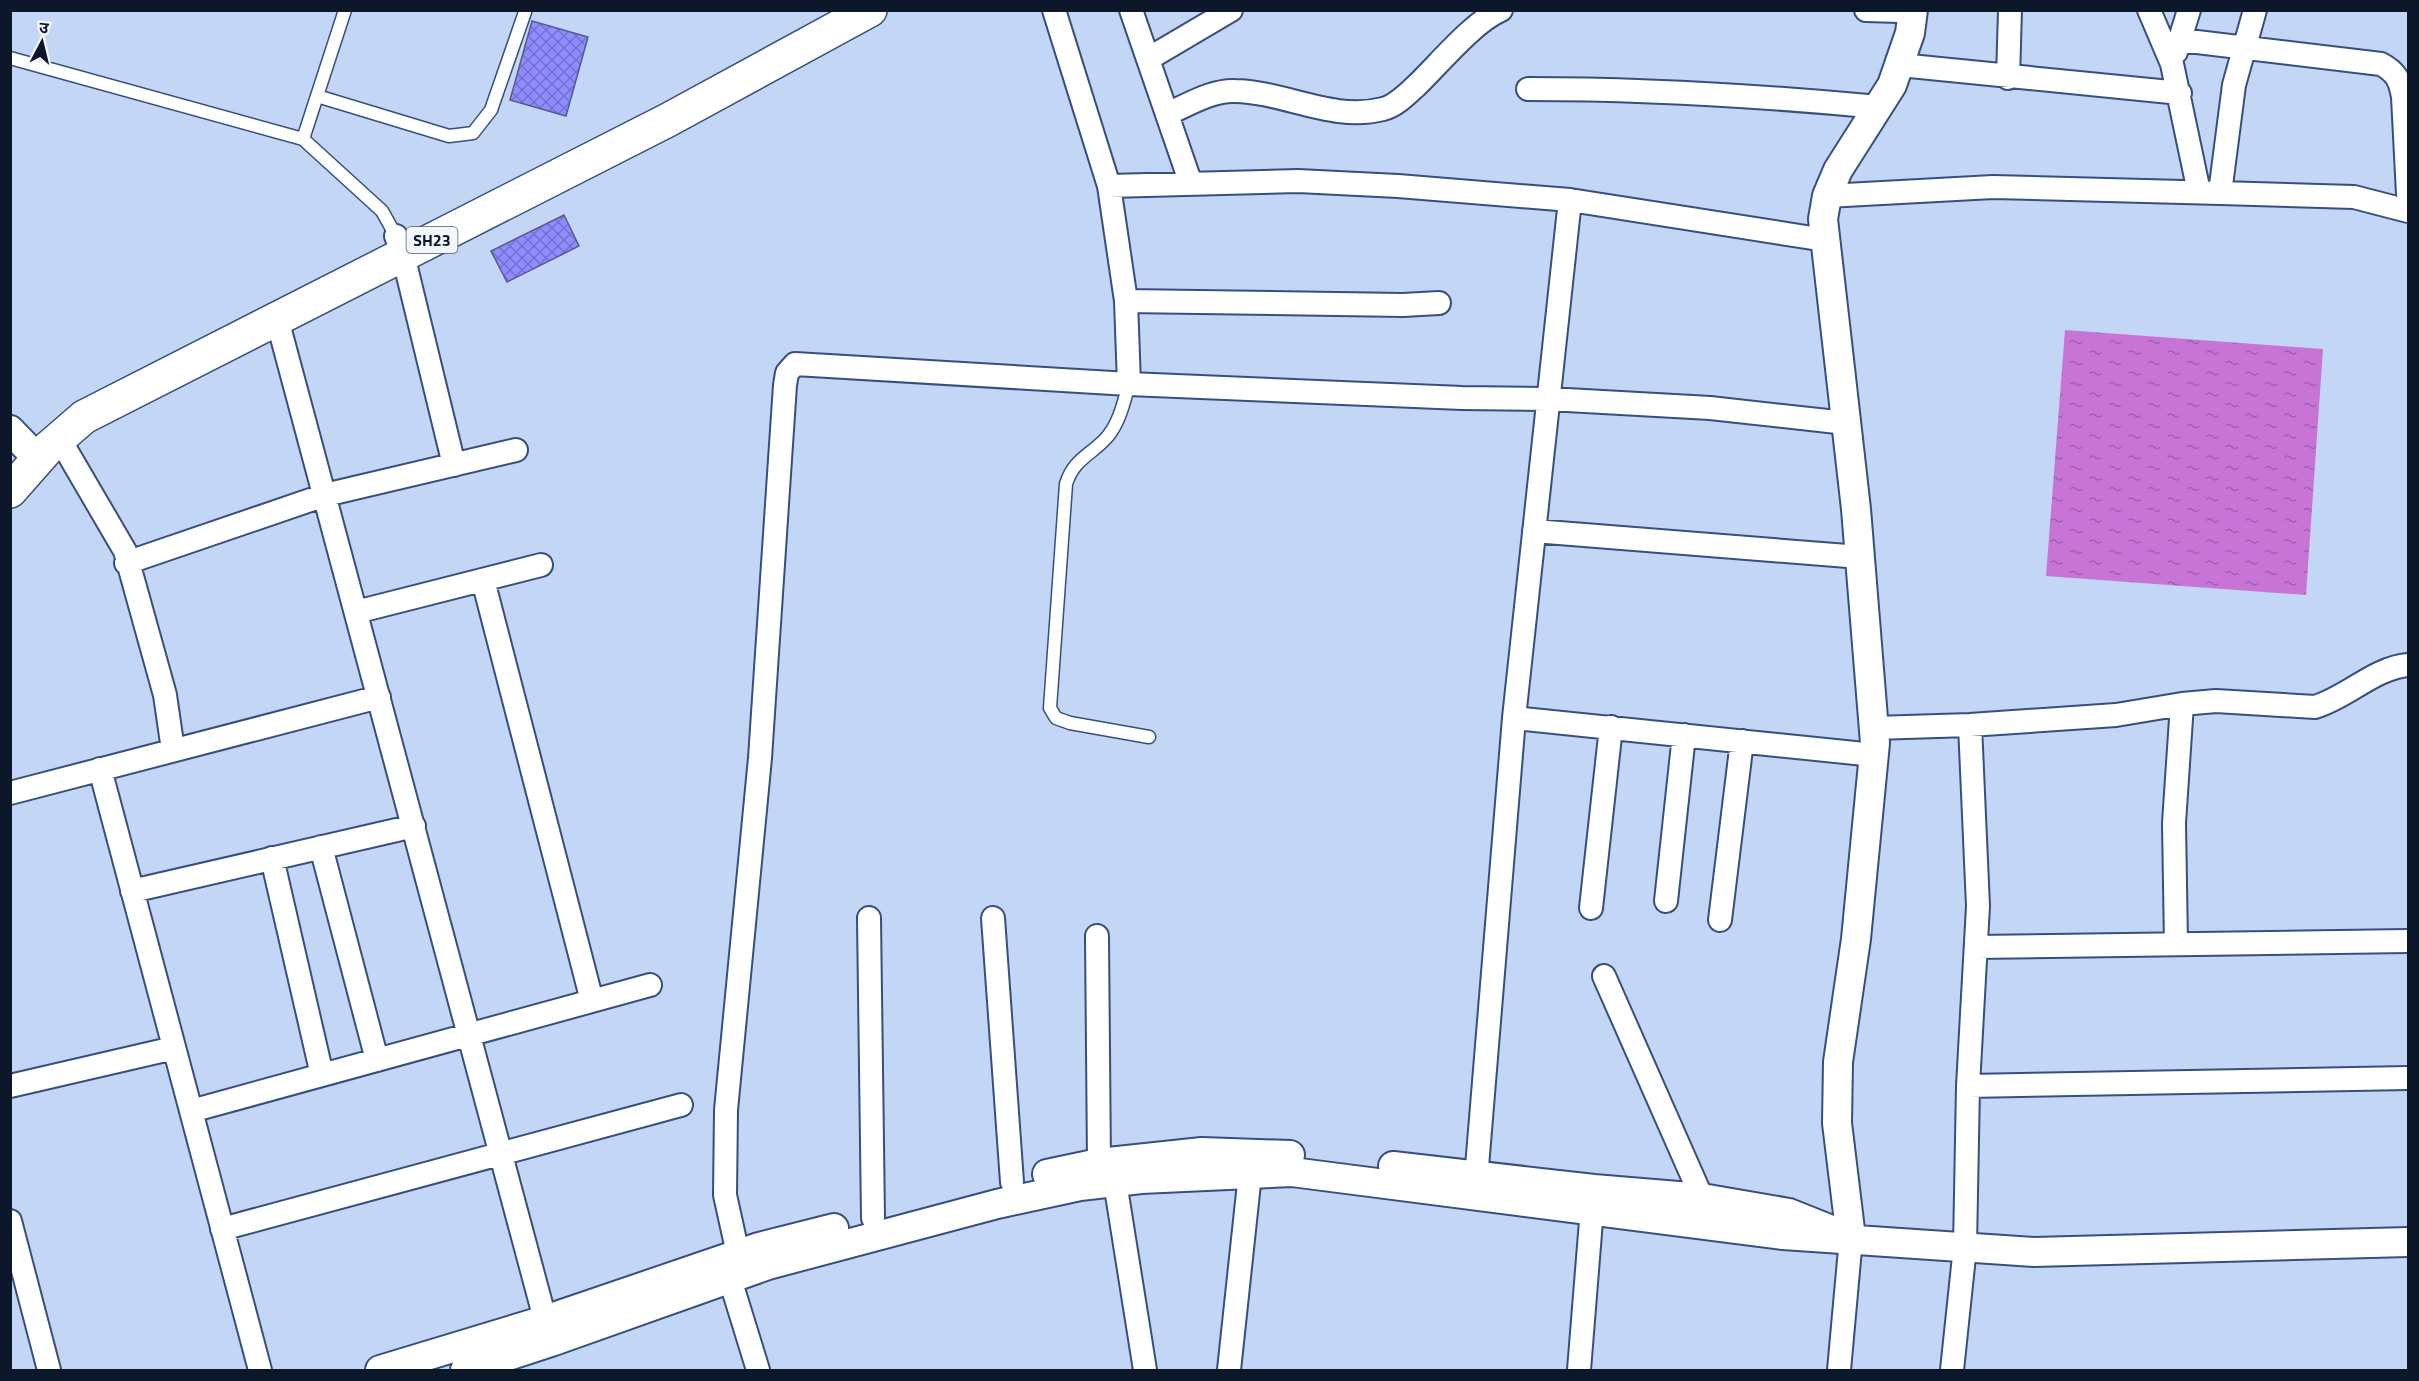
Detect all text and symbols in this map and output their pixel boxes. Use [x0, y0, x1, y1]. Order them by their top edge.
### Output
north arrow [12, 12, 72, 72]
text: उ [38, 15, 51, 40]
road number: SH23 [406, 227, 458, 253]

